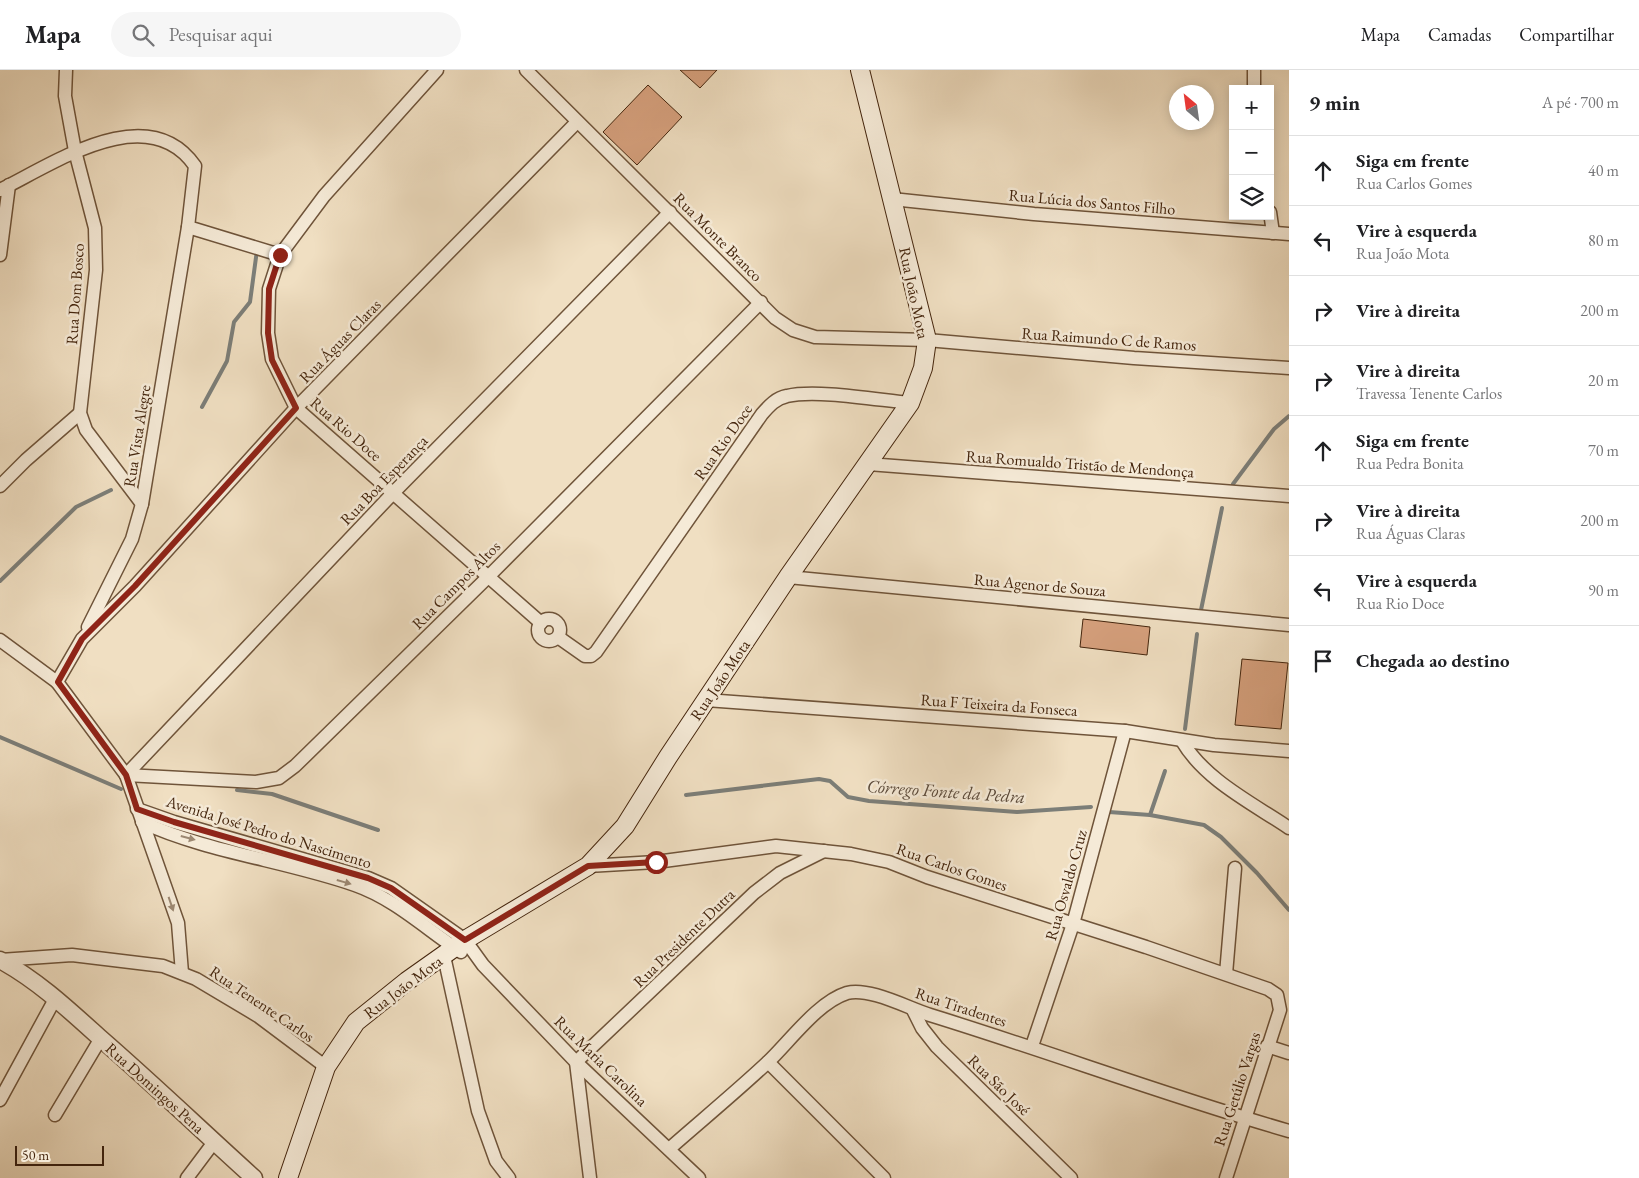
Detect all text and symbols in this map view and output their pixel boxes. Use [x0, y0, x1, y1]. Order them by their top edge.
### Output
search box [111, 12, 461, 57]
text: Mapa [25, 19, 81, 50]
icon: search [129, 21, 157, 49]
text: Pesquisar aqui [169, 22, 272, 47]
text: Mapa [1361, 23, 1400, 46]
text: Camadas [1428, 23, 1491, 46]
text: Compartilhar [1519, 23, 1614, 46]
north arrow [1169, 85, 1214, 130]
map controls [1229, 85, 1274, 220]
button: + [1229, 85, 1274, 130]
text: 9 min [1309, 89, 1360, 116]
text: A pé · 700 m [1542, 92, 1619, 113]
button: − [1229, 130, 1274, 175]
text: Siga em frente [1356, 148, 1469, 173]
icon: ahead [1309, 157, 1337, 185]
text: 40 m [1588, 160, 1619, 181]
text: Rua Carlos Gomes [1356, 173, 1472, 194]
button: layers [1229, 175, 1274, 220]
street label: Rua Lúcia dos Santos Filho [1008, 184, 1176, 220]
street label: Rua Monte Branco [669, 188, 767, 286]
text: Vire à esquerda [1356, 218, 1477, 243]
icon: left [1309, 227, 1337, 255]
text: 80 m [1588, 230, 1619, 251]
street label: Rua Dom Bosco [61, 242, 89, 345]
text: Rua João Mota [1356, 243, 1449, 264]
route end [269, 244, 292, 267]
street label: Rua João Mota [894, 245, 934, 341]
street label: Rua Águas Claras [295, 294, 385, 388]
icon: right [1309, 297, 1337, 325]
text: Vire à direita [1356, 298, 1460, 323]
text: 200 m [1580, 300, 1619, 321]
street label: Rua Raimundo C de Ramos [1021, 322, 1197, 356]
text: Vire à direita [1356, 358, 1460, 383]
icon: right [1309, 367, 1337, 395]
text: 20 m [1588, 370, 1619, 391]
street label: Rua Vista Alegre [119, 383, 155, 489]
text: Travessa Tenente Carlos [1356, 383, 1502, 404]
street label: Rua Rio Doce [306, 392, 386, 466]
street label: Rua Rio Doce [689, 400, 757, 484]
text: Siga em frente [1356, 428, 1469, 453]
street label: Rua Boa Esperança [336, 430, 433, 530]
icon: ahead [1309, 437, 1337, 465]
text: 70 m [1588, 440, 1619, 461]
street label: Rua Romualdo Tristão de Mendonça [965, 446, 1195, 482]
text: Rua Pedra Bonita [1356, 453, 1464, 474]
text: Vire à direita [1356, 498, 1460, 523]
icon: right [1309, 507, 1337, 535]
text: 200 m [1580, 510, 1619, 531]
text: Rua Águas Claras [1356, 523, 1465, 544]
street label: Rua Campos Altos [407, 536, 505, 634]
text: Vire à esquerda [1356, 568, 1477, 593]
street label: Rua Agenor de Souza [973, 569, 1107, 601]
icon: left [1309, 577, 1337, 605]
text: 90 m [1588, 580, 1619, 601]
text: Rua Rio Doce [1356, 593, 1444, 614]
street label: Rua João Mota [685, 635, 755, 725]
icon: arrive [1309, 647, 1337, 675]
text: Chegada ao destino [1356, 648, 1510, 673]
street label: Rua F Teixeira da Fonseca [920, 689, 1079, 721]
water label: Córrego Fonte da Pedra [866, 774, 1026, 809]
street label: Avenida José Pedro do Nascimento [163, 790, 374, 873]
street label: Rua Osvaldo Cruz [1040, 827, 1092, 943]
one-way arrow [180, 835, 195, 843]
street label: Rua Carlos Gomes [894, 838, 1010, 896]
route start [645, 851, 668, 874]
one-way arrow [337, 878, 352, 886]
street label: Rua Presidente Dutra [629, 884, 740, 992]
one-way arrow [167, 897, 175, 912]
street label: Rua João Mota [359, 950, 447, 1023]
street label: Rua Tenente Carlos [205, 961, 319, 1047]
street label: Rua Tiradentes [913, 982, 1009, 1032]
street label: Rua Maria Carolina [550, 1011, 653, 1111]
street label: Rua Getúlio Vargas [1209, 1029, 1265, 1149]
street label: Rua Domingos Pena [101, 1038, 210, 1139]
street label: Rua São José [963, 1050, 1035, 1120]
scale bar [15, 1143, 104, 1166]
text: 50 m [22, 1146, 49, 1164]

